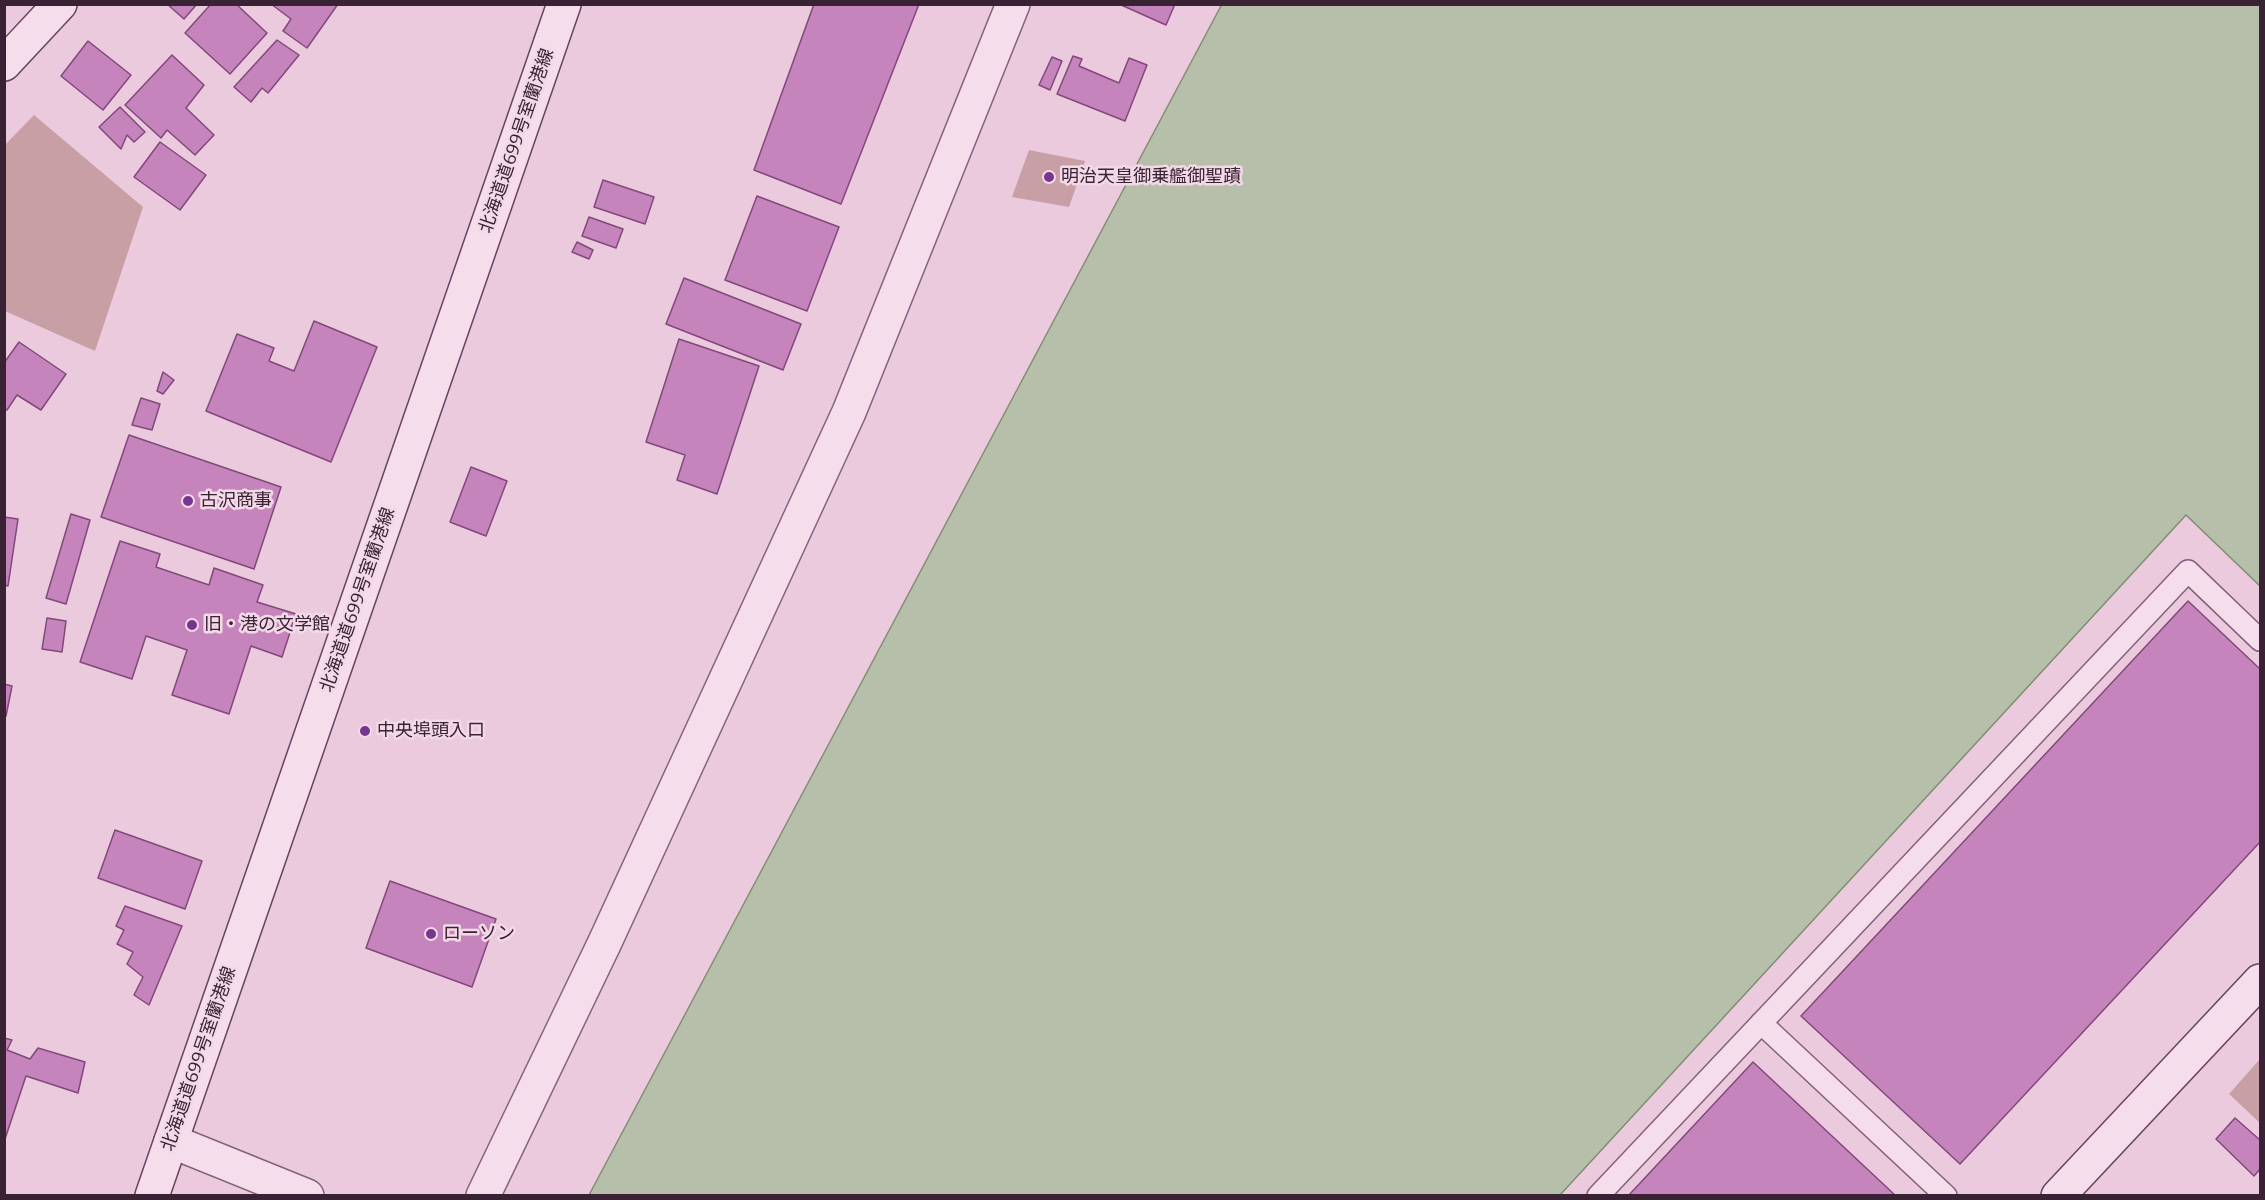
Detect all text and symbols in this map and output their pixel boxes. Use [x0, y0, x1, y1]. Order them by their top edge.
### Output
street label: 北海道道699号室蘭港線 [475, 46, 559, 236]
place label: 明治天皇御乗艦御聖蹟 [1061, 166, 1241, 188]
marker: 明治天皇御乗艦御聖蹟 [1042, 170, 1056, 184]
place label: 古沢商事 [200, 490, 272, 512]
marker: 古沢商事 [181, 494, 195, 508]
street label: 北海道道699号室蘭港線 [316, 505, 400, 695]
place label: 旧・港の文学館 [204, 614, 330, 636]
marker: 旧・港の文学館 [185, 618, 199, 632]
place label: 中央埠頭入口 [377, 720, 485, 742]
marker: 中央埠頭入口 [358, 724, 372, 738]
place label: ローソン [443, 923, 515, 945]
marker: ローソン [424, 927, 438, 941]
street label: 北海道道699号室蘭港線 [157, 964, 241, 1154]

